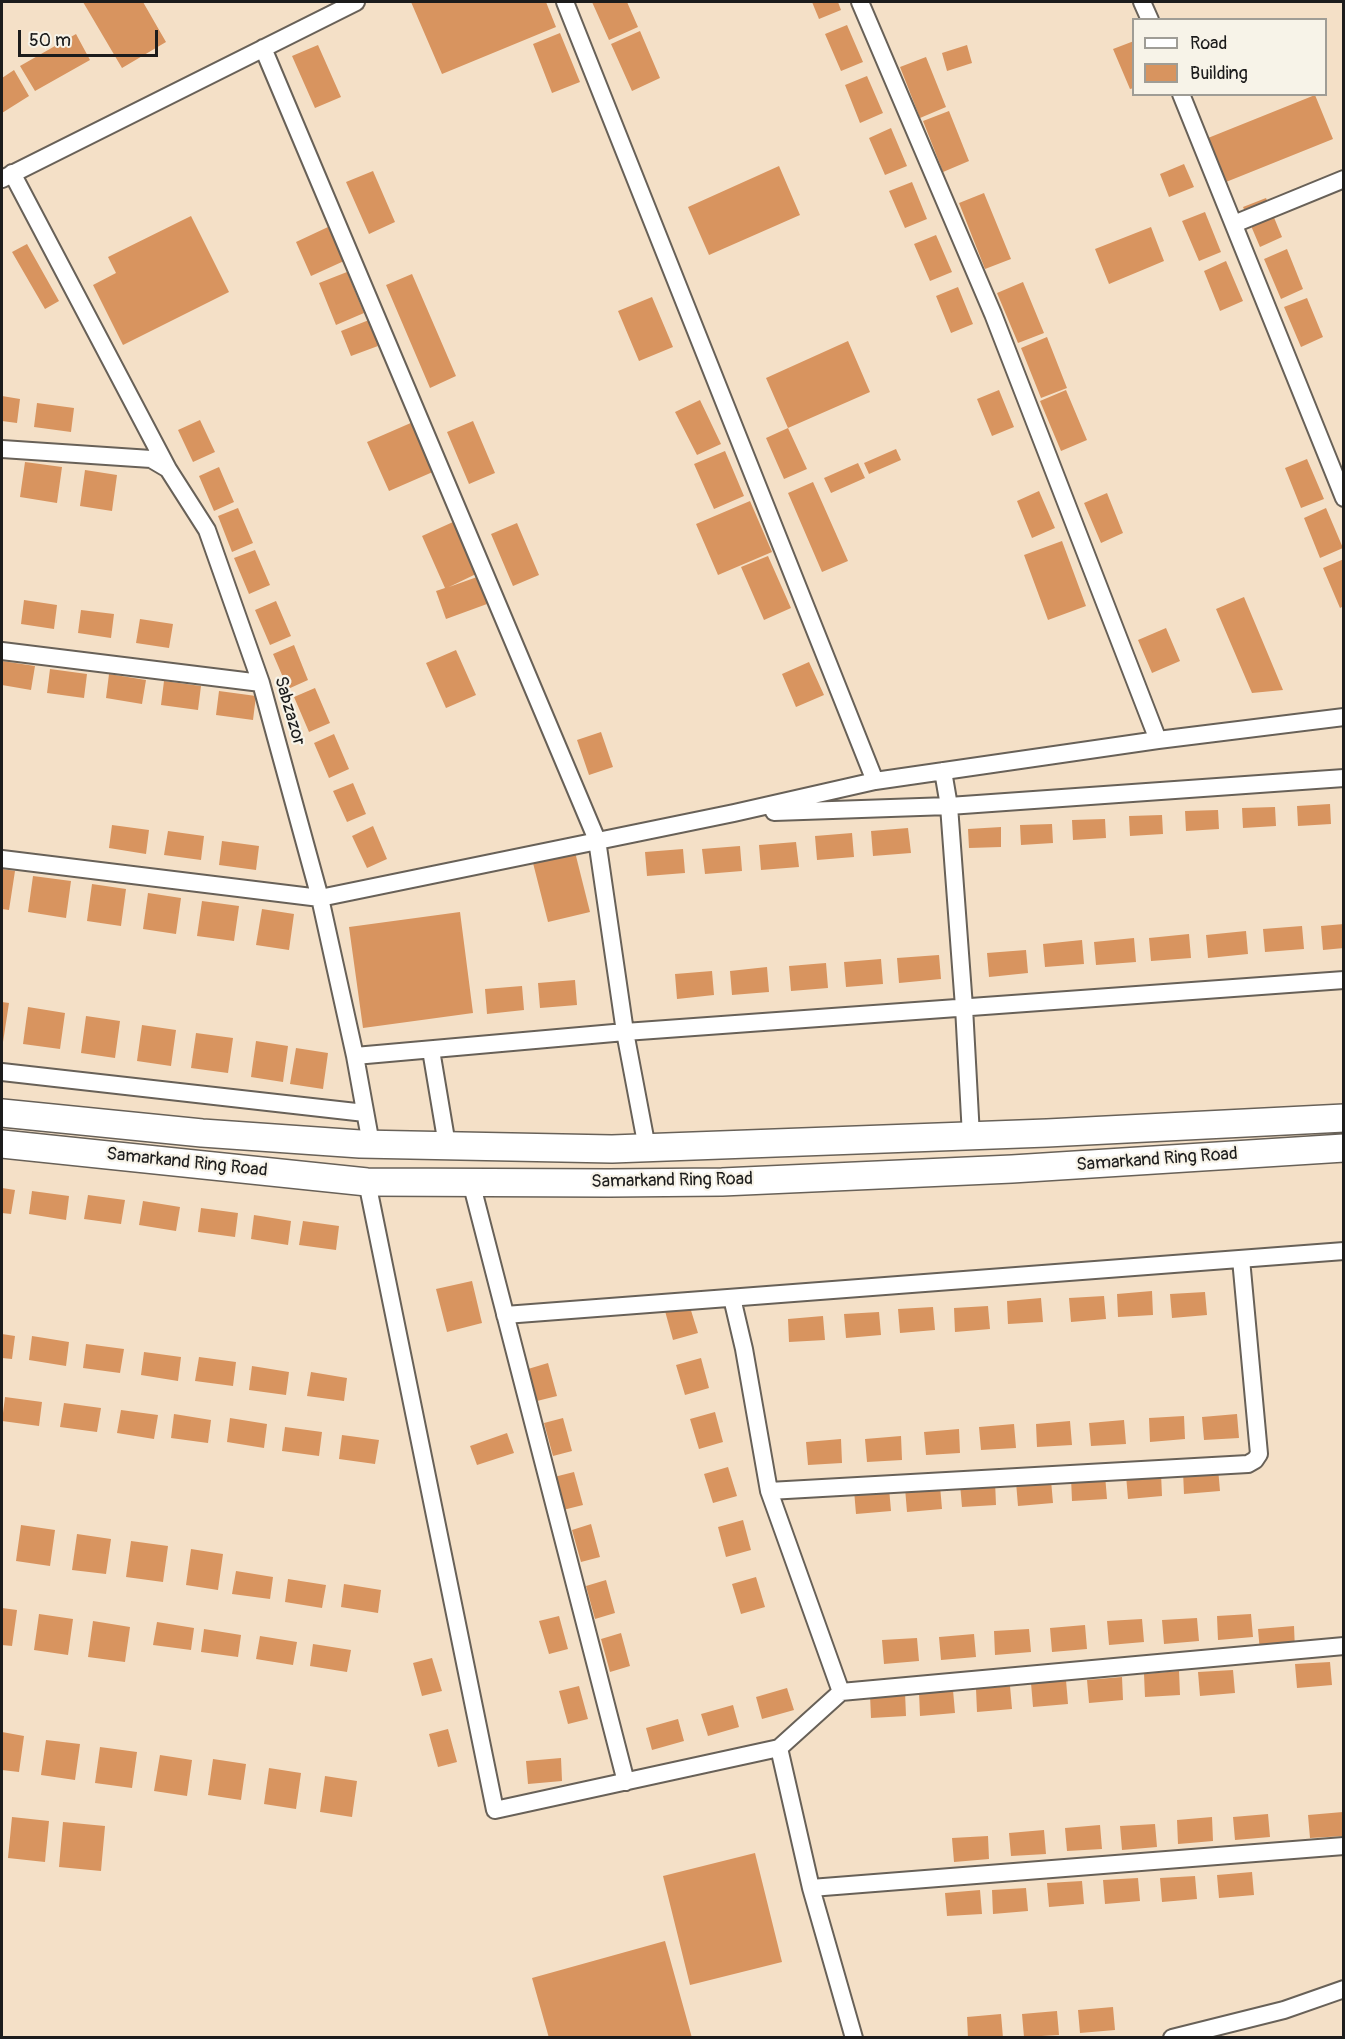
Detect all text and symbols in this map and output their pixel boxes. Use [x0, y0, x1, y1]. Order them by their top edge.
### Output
scale bar [21, 18, 160, 56]
legend [1132, 18, 1327, 96]
text: 50 m [29, 29, 71, 52]
text: Road [1190, 32, 1227, 55]
text: Building [1190, 62, 1248, 85]
street label: Sabzazor [269, 674, 309, 748]
street label: Samarkand Ring Road [105, 1144, 269, 1182]
street label: Samarkand Ring Road [1076, 1144, 1238, 1176]
street label: Samarkand Ring Road [591, 1169, 753, 1193]

